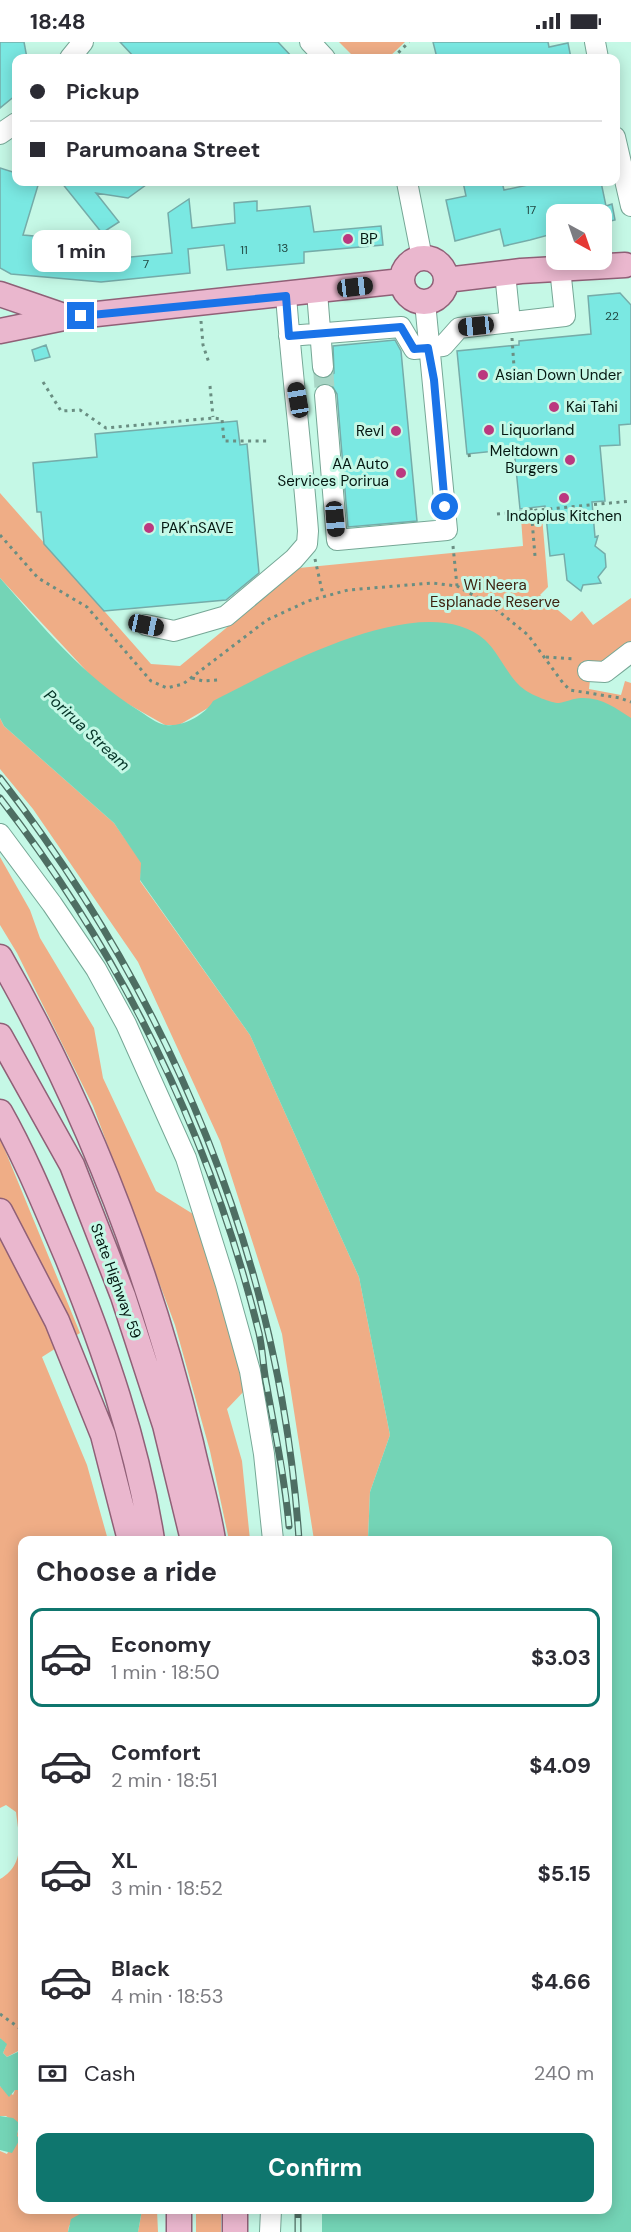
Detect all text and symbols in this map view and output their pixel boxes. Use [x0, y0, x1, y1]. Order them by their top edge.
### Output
text: 18:48 [30, 7, 86, 36]
text: Pickup [66, 77, 140, 106]
text: Parumoana Street [66, 135, 260, 164]
house number: 17 [526, 202, 536, 218]
north arrow [546, 204, 612, 270]
map controls [546, 204, 612, 270]
callout: 1 min [32, 229, 130, 271]
place label: BP [360, 229, 378, 249]
marker: BP [341, 232, 355, 246]
text: 1 min [57, 238, 106, 264]
house number: 13 [278, 240, 288, 256]
house number: 11 [240, 242, 248, 258]
house number: 7 [143, 256, 149, 272]
car [336, 276, 374, 298]
route end [67, 302, 94, 329]
house number: 22 [605, 308, 619, 324]
car [457, 315, 495, 337]
place label: Asian Down Under [495, 365, 622, 385]
marker: Asian Down Under [476, 368, 490, 382]
car [286, 381, 310, 419]
place label: Kai Tahi [566, 397, 618, 417]
marker: Kai Tahi [547, 400, 561, 414]
place label: Liquorland [501, 420, 574, 440]
place label: Revl [356, 421, 384, 441]
marker: Liquorland [482, 423, 496, 437]
marker: Revl [389, 424, 403, 438]
place label: Meltdown Burgers [490, 441, 558, 478]
marker: Meltdown Burgers [563, 453, 577, 467]
place label: AA Auto Services Porirua [277, 454, 389, 491]
marker: AA Auto Services Porirua [394, 466, 408, 480]
marker: Indoplus Kitchen [557, 491, 571, 505]
route start [431, 493, 458, 520]
car [324, 500, 346, 538]
place label: Indoplus Kitchen [506, 506, 622, 526]
place label: PAK'nSAVE [161, 518, 234, 538]
marker: PAK'nSAVE [142, 521, 156, 535]
park label: Wi Neera Esplanade Reserve [430, 575, 560, 612]
car [127, 612, 165, 638]
water label: Porirua Stream [40, 685, 134, 775]
street label: State Highway 59 [86, 1221, 146, 1341]
text: Choose a ride [36, 1554, 217, 1589]
text: Economy [111, 1630, 211, 1659]
icon: car [39, 1631, 93, 1685]
text: $3.03 [531, 1643, 591, 1672]
text: 1 min · 18:50 [111, 1659, 220, 1685]
text: Comfort [111, 1738, 201, 1767]
icon: car [39, 1739, 93, 1793]
text: $4.09 [529, 1751, 591, 1780]
text: 2 min · 18:51 [111, 1767, 217, 1793]
text: XL [111, 1846, 138, 1875]
icon: car [39, 1847, 93, 1901]
text: $5.15 [538, 1859, 591, 1888]
text: 3 min · 18:52 [111, 1875, 223, 1901]
text: Black [111, 1954, 170, 1983]
icon: car [39, 1955, 93, 2009]
text: $4.66 [531, 1967, 591, 1996]
text: 4 min · 18:53 [111, 1983, 224, 2009]
icon: cash [36, 2057, 69, 2090]
text: Cash [84, 2059, 135, 2088]
text: 240 m [534, 2060, 594, 2086]
button: Confirm [36, 2133, 594, 2202]

